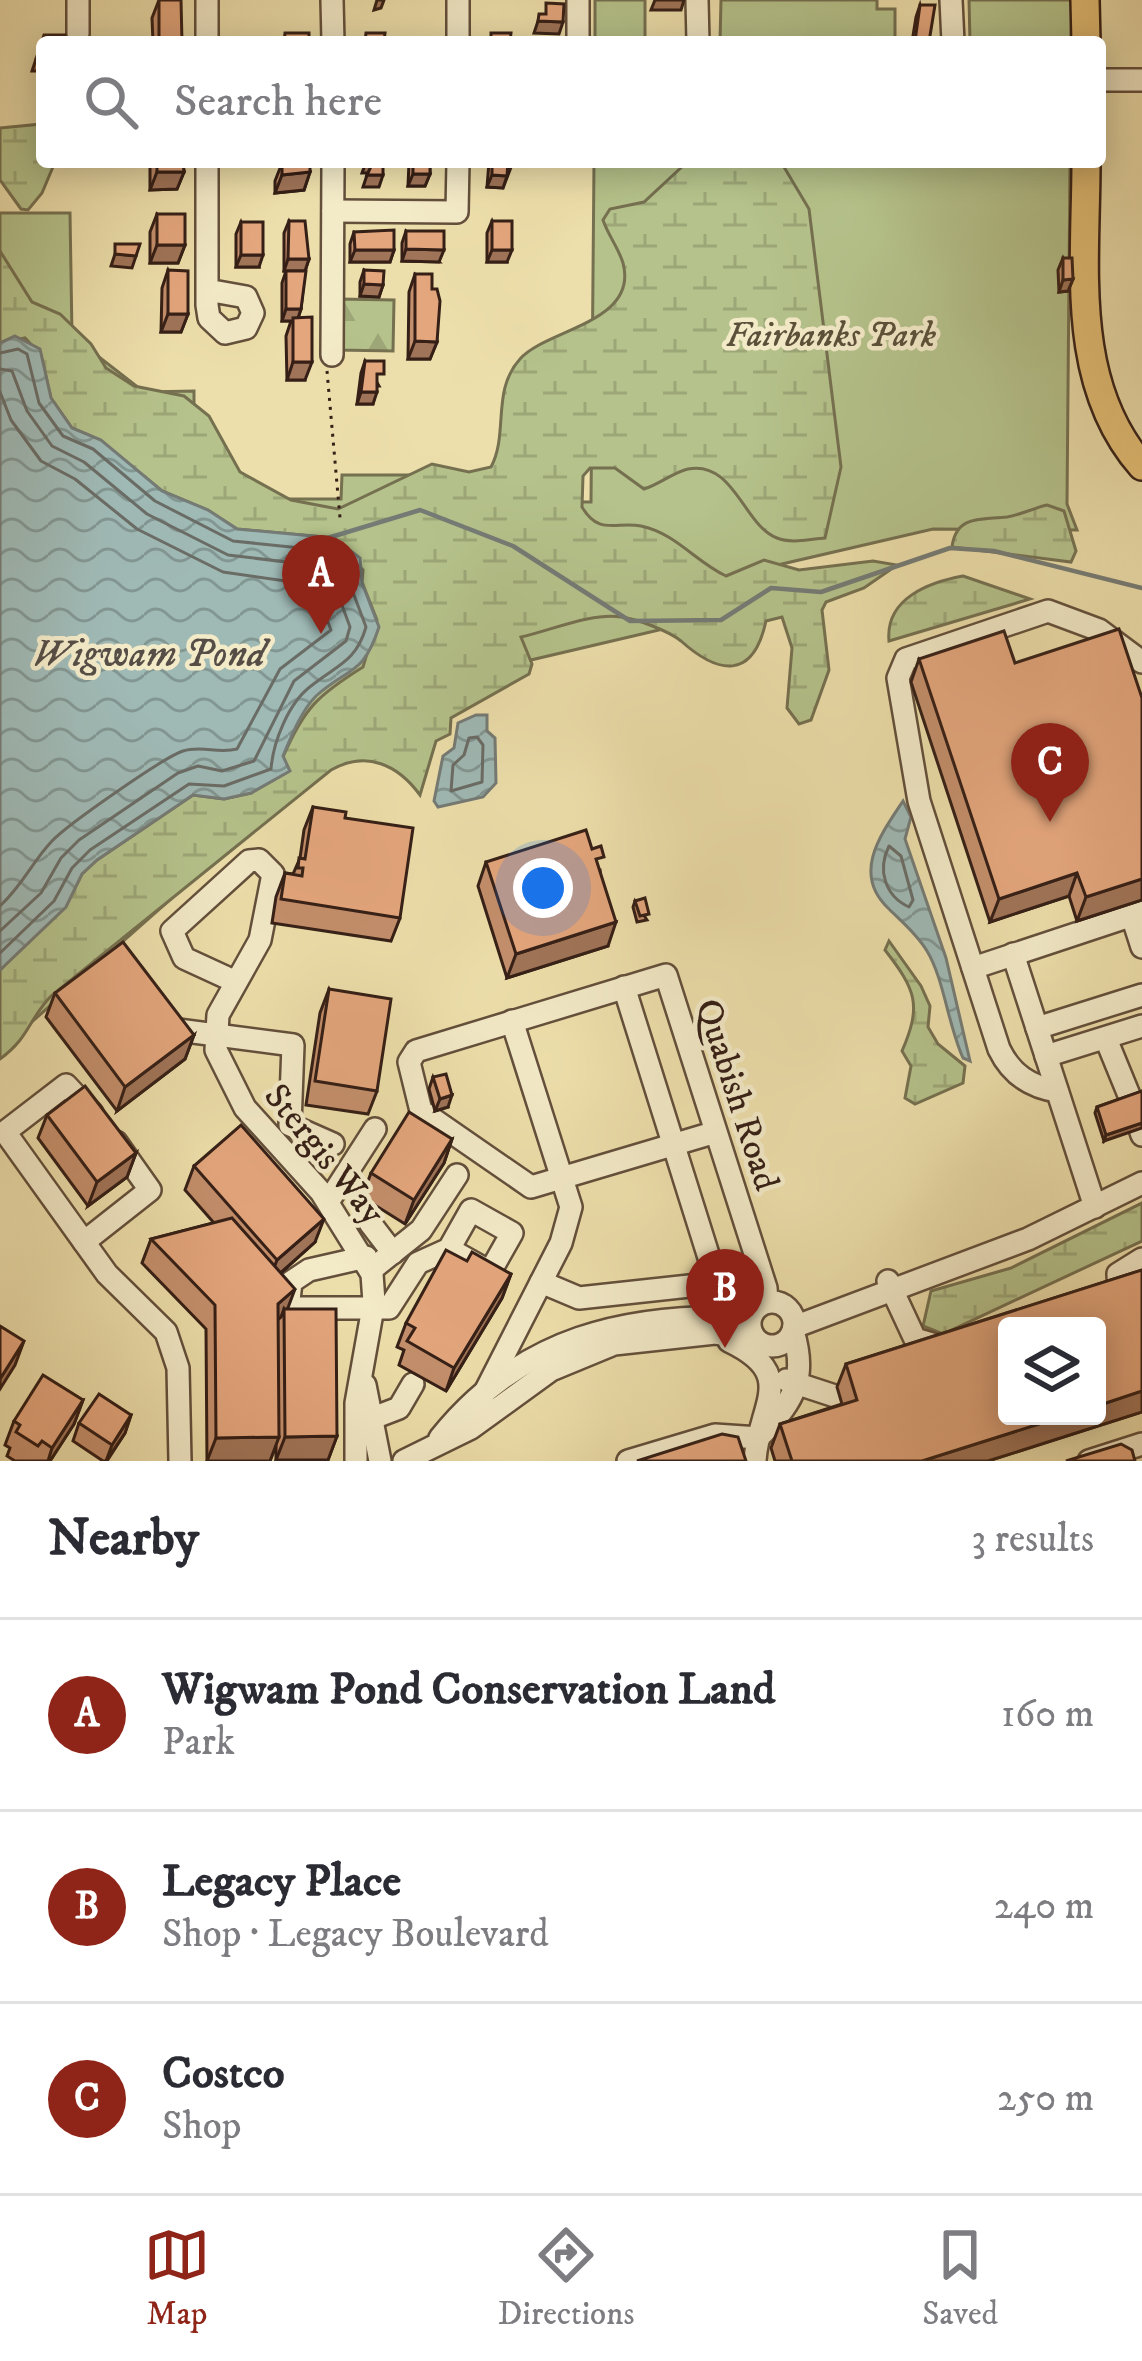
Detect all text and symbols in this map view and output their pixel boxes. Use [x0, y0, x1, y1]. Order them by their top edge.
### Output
search box [36, 36, 1106, 168]
icon: search [78, 69, 144, 135]
text: Search here [174, 74, 382, 130]
park label: Fairbanks Park [726, 313, 936, 358]
pin: A [282, 535, 360, 634]
water label: Wigwam Pond [33, 630, 271, 679]
pin: C [1011, 723, 1089, 822]
your location [513, 858, 573, 918]
street label: Quabish Road [685, 993, 789, 1196]
street label: Stergis Way [254, 1075, 395, 1235]
pin: B [686, 1249, 764, 1348]
map controls [998, 1317, 1106, 1425]
button: layers [998, 1317, 1106, 1425]
text: Nearby [48, 1507, 199, 1571]
text: 3 results [971, 1515, 1094, 1564]
text: Wigwam Pond Conservation Land [162, 1662, 775, 1718]
text: A [75, 1690, 99, 1739]
text: 160 m [1001, 1690, 1094, 1739]
text: Park [162, 1718, 235, 1767]
text: Legacy Place [162, 1854, 401, 1910]
text: B [75, 1882, 99, 1931]
text: 240 m [994, 1882, 1094, 1931]
text: Shop · Legacy Boulevard [162, 1910, 549, 1959]
text: Costco [162, 2046, 285, 2102]
text: C [74, 2074, 100, 2123]
text: 250 m [997, 2074, 1094, 2123]
text: Shop [162, 2102, 241, 2151]
tab: Map [144, 2222, 210, 2335]
tab: Directions [498, 2222, 634, 2335]
tab: Saved [922, 2222, 998, 2335]

